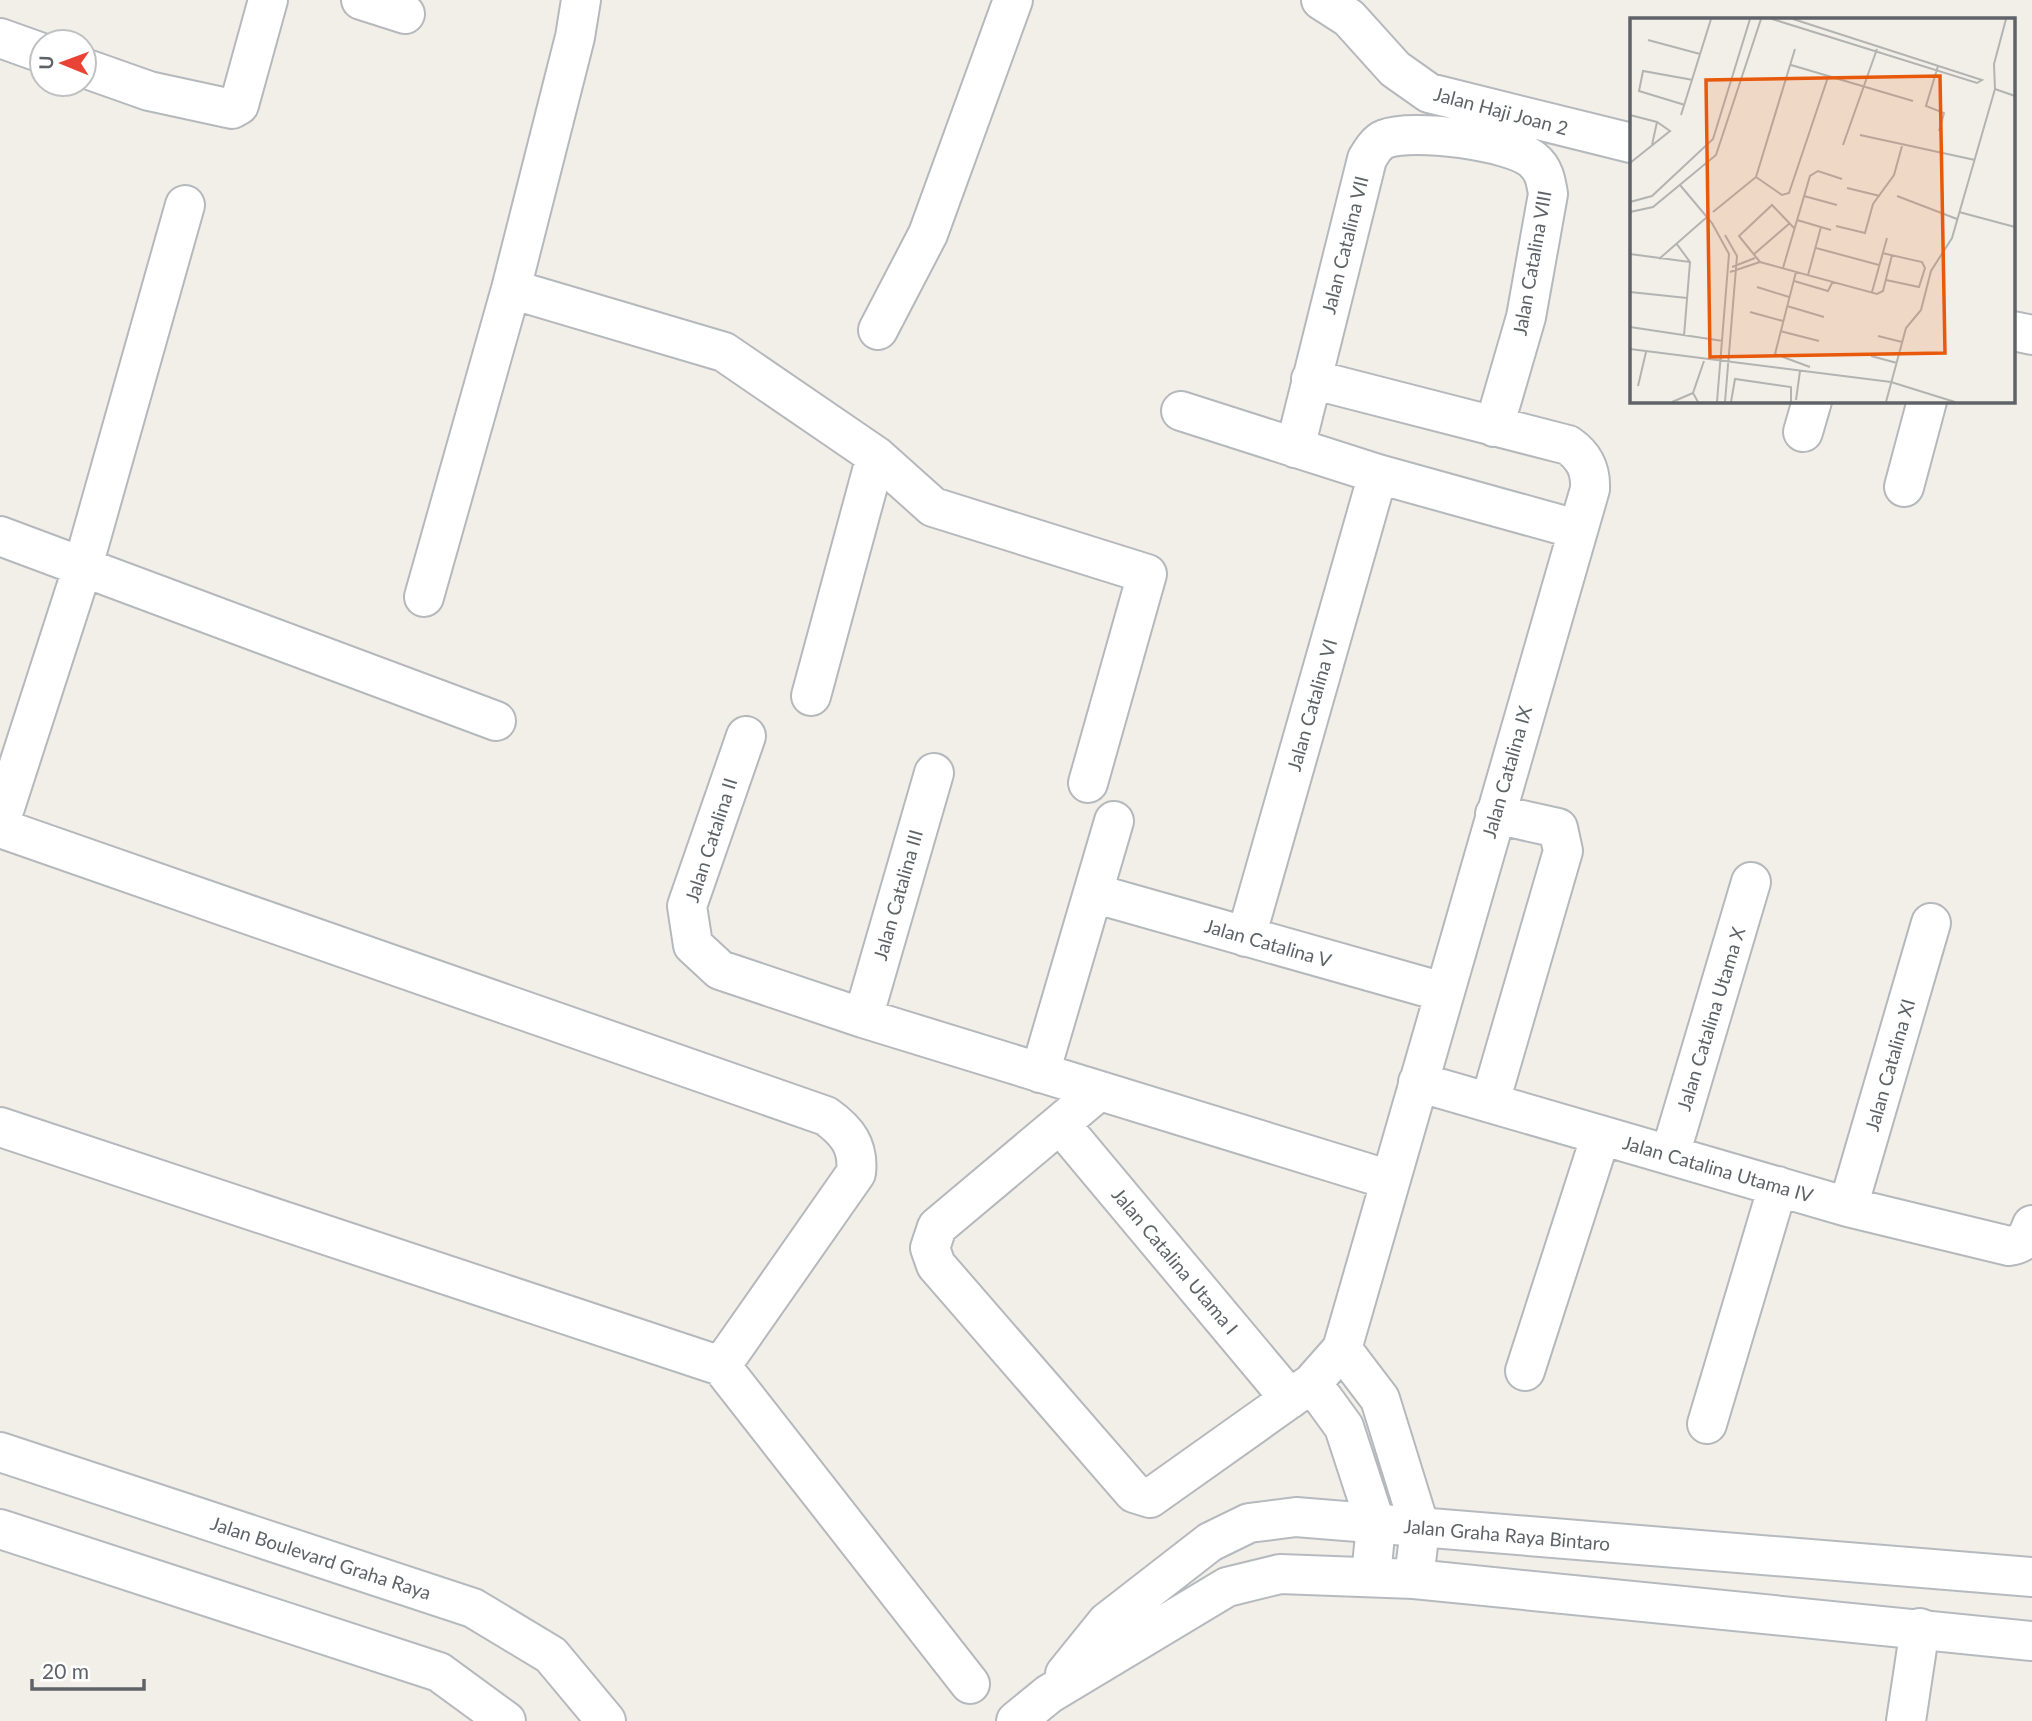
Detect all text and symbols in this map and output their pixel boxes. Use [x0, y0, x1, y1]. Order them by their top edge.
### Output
inset map [1630, 18, 2014, 402]
north arrow [28, 28, 98, 98]
text: U [34, 55, 57, 70]
street label: Jalan Haji Joan 2 [1432, 82, 1571, 139]
street label: Jalan Catalina VII [1316, 173, 1373, 316]
street label: Jalan Catalina VIII [1507, 189, 1556, 337]
street label: Jalan Catalina VI [1282, 636, 1341, 773]
street label: Jalan Catalina IX [1477, 703, 1537, 841]
street label: Jalan Catalina II [680, 775, 741, 905]
street label: Jalan Catalina III [868, 827, 927, 963]
street label: Jalan Catalina V [1202, 913, 1334, 972]
street label: Jalan Catalina Utama X [1672, 924, 1750, 1114]
street label: Jalan Catalina XI [1860, 996, 1919, 1134]
street label: Jalan Catalina Utama IV [1620, 1130, 1816, 1207]
street label: Jalan Catalina Utama I [1107, 1183, 1243, 1339]
street label: Jalan Boulevard Graha Raya [208, 1511, 434, 1604]
street label: Jalan Graha Raya Bintaro [1403, 1514, 1611, 1555]
scale bar [32, 1648, 144, 1692]
text: 20 m [42, 1658, 89, 1683]

